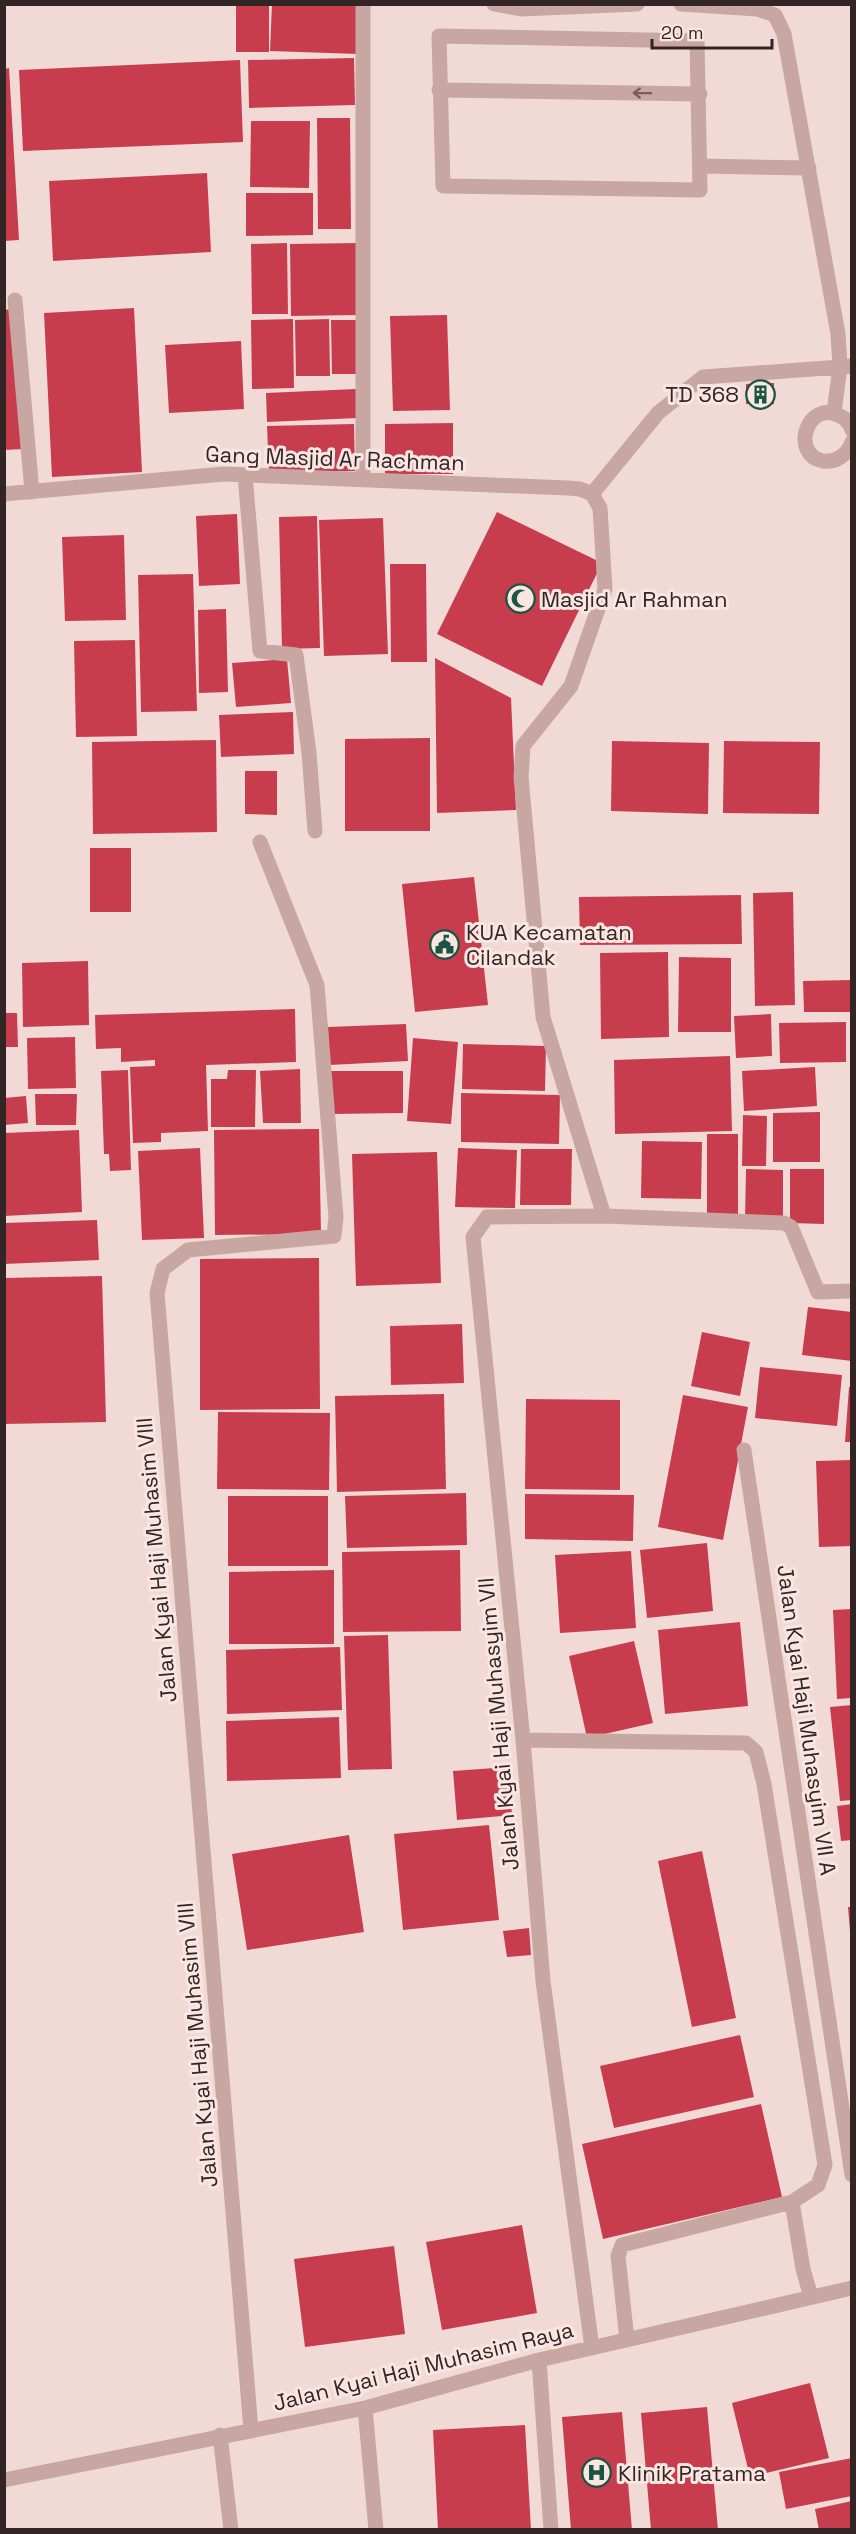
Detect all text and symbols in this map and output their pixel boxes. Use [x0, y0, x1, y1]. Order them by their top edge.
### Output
scale bar [652, 12, 772, 50]
text: 20 m [661, 21, 704, 44]
one-way arrow [632, 88, 652, 99]
building icon: TD 368 [744, 378, 776, 410]
place label: TD 368 [665, 380, 739, 408]
street label: Gang Masjid Ar Rachman [205, 439, 465, 477]
mosque icon: Masjid Ar Rahman [504, 583, 536, 615]
place label: Masjid Ar Rahman [541, 585, 727, 613]
place label: KUA Kecamatan Cilandak [466, 918, 632, 971]
public building icon: KUA Kecamatan Cilandak [429, 929, 461, 961]
street label: Jalan Kyai Haji Muhasim VIII [130, 1416, 182, 1704]
street label: Jalan Kyai Haji Muhasyim VII A [771, 1563, 843, 1877]
street label: Jalan Kyai Haji Muhasyim VII [471, 1576, 525, 1872]
street label: Jalan Kyai Haji Muhasim VIII [171, 1901, 223, 2189]
street label: Jalan Kyai Haji Muhasim Raya [270, 2315, 577, 2417]
hospital icon: Klinik Pratama [581, 2457, 613, 2489]
place label: Klinik Pratama [618, 2459, 766, 2487]

